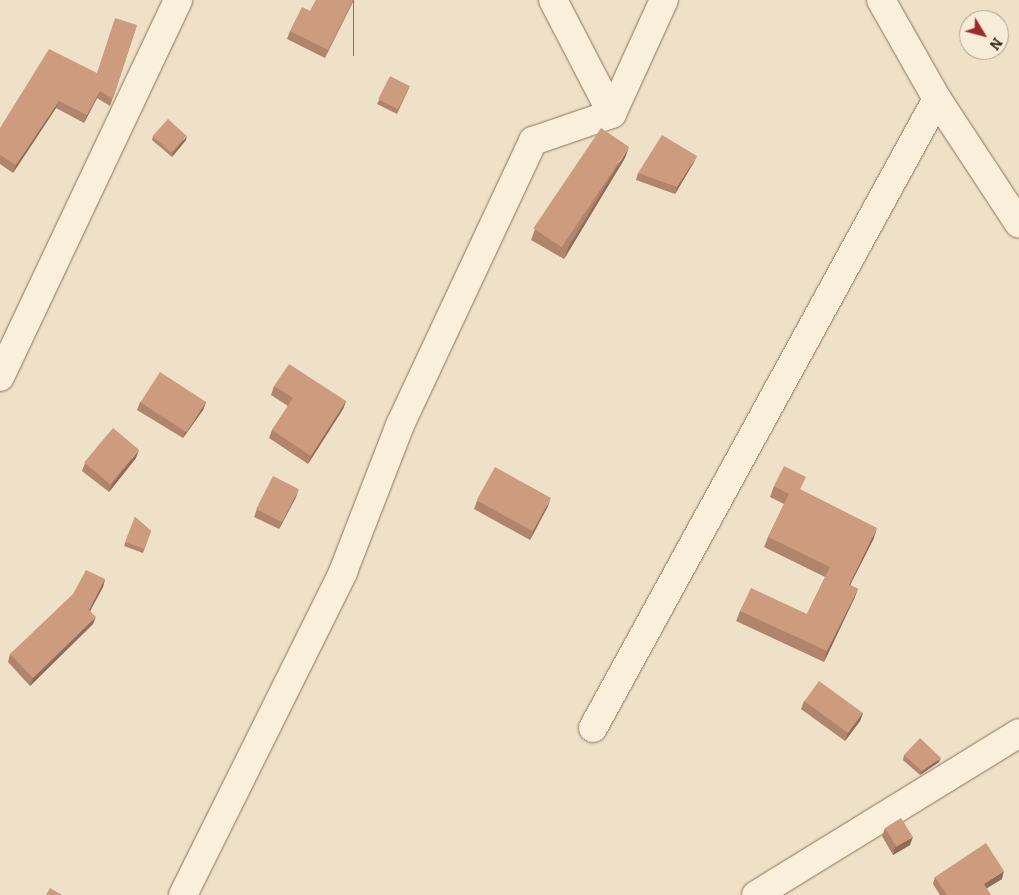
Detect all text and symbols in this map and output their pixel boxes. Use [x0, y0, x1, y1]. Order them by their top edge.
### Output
north arrow [959, 10, 1009, 60]
text: N [986, 34, 1006, 53]

